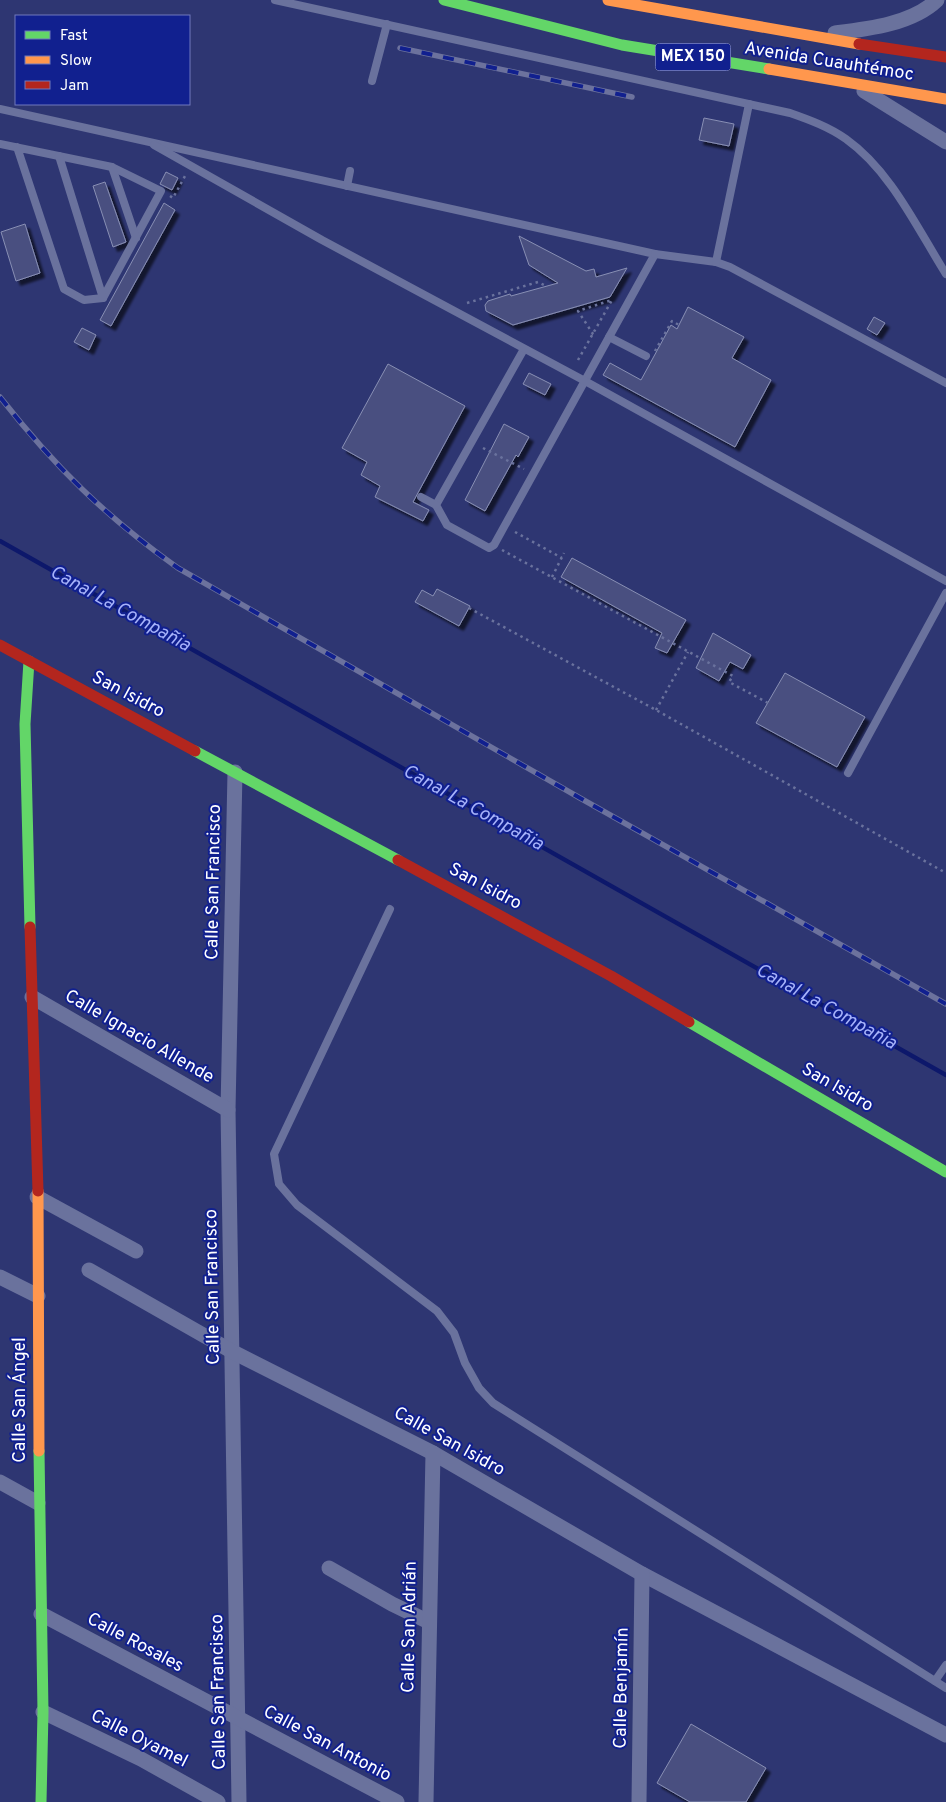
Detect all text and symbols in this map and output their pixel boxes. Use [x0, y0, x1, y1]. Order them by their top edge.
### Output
legend [15, 15, 190, 105]
text: Fast [60, 27, 88, 46]
street label: Avenida Cuauhtémoc [743, 37, 915, 87]
road number: MEX 150 [656, 44, 730, 70]
text: Slow [60, 52, 92, 71]
text: Jam [60, 77, 89, 96]
water label: Canal La Compañia [45, 560, 195, 658]
street label: San Isidro [88, 666, 168, 724]
water label: Canal La Compañia [398, 759, 548, 857]
street label: Calle San Francisco [201, 804, 227, 960]
street label: San Isidro [445, 858, 525, 916]
water label: Canal La Compañia [751, 958, 901, 1056]
street label: Calle Ignacio Allende [60, 985, 218, 1089]
street label: San Isidro [797, 1058, 877, 1118]
street label: Calle San Francisco [200, 1209, 226, 1365]
street label: Calle San Ángel [7, 1337, 32, 1463]
street label: Calle San Isidro [389, 1402, 509, 1482]
street label: Calle San Adrián [397, 1561, 423, 1693]
street label: Calle Rosales [83, 1608, 187, 1678]
street label: Calle San Francisco [206, 1614, 232, 1770]
street label: Calle Benjamín [609, 1627, 635, 1749]
street label: Calle San Antonio [259, 1701, 395, 1787]
street label: Calle Oyamel [86, 1705, 192, 1773]

